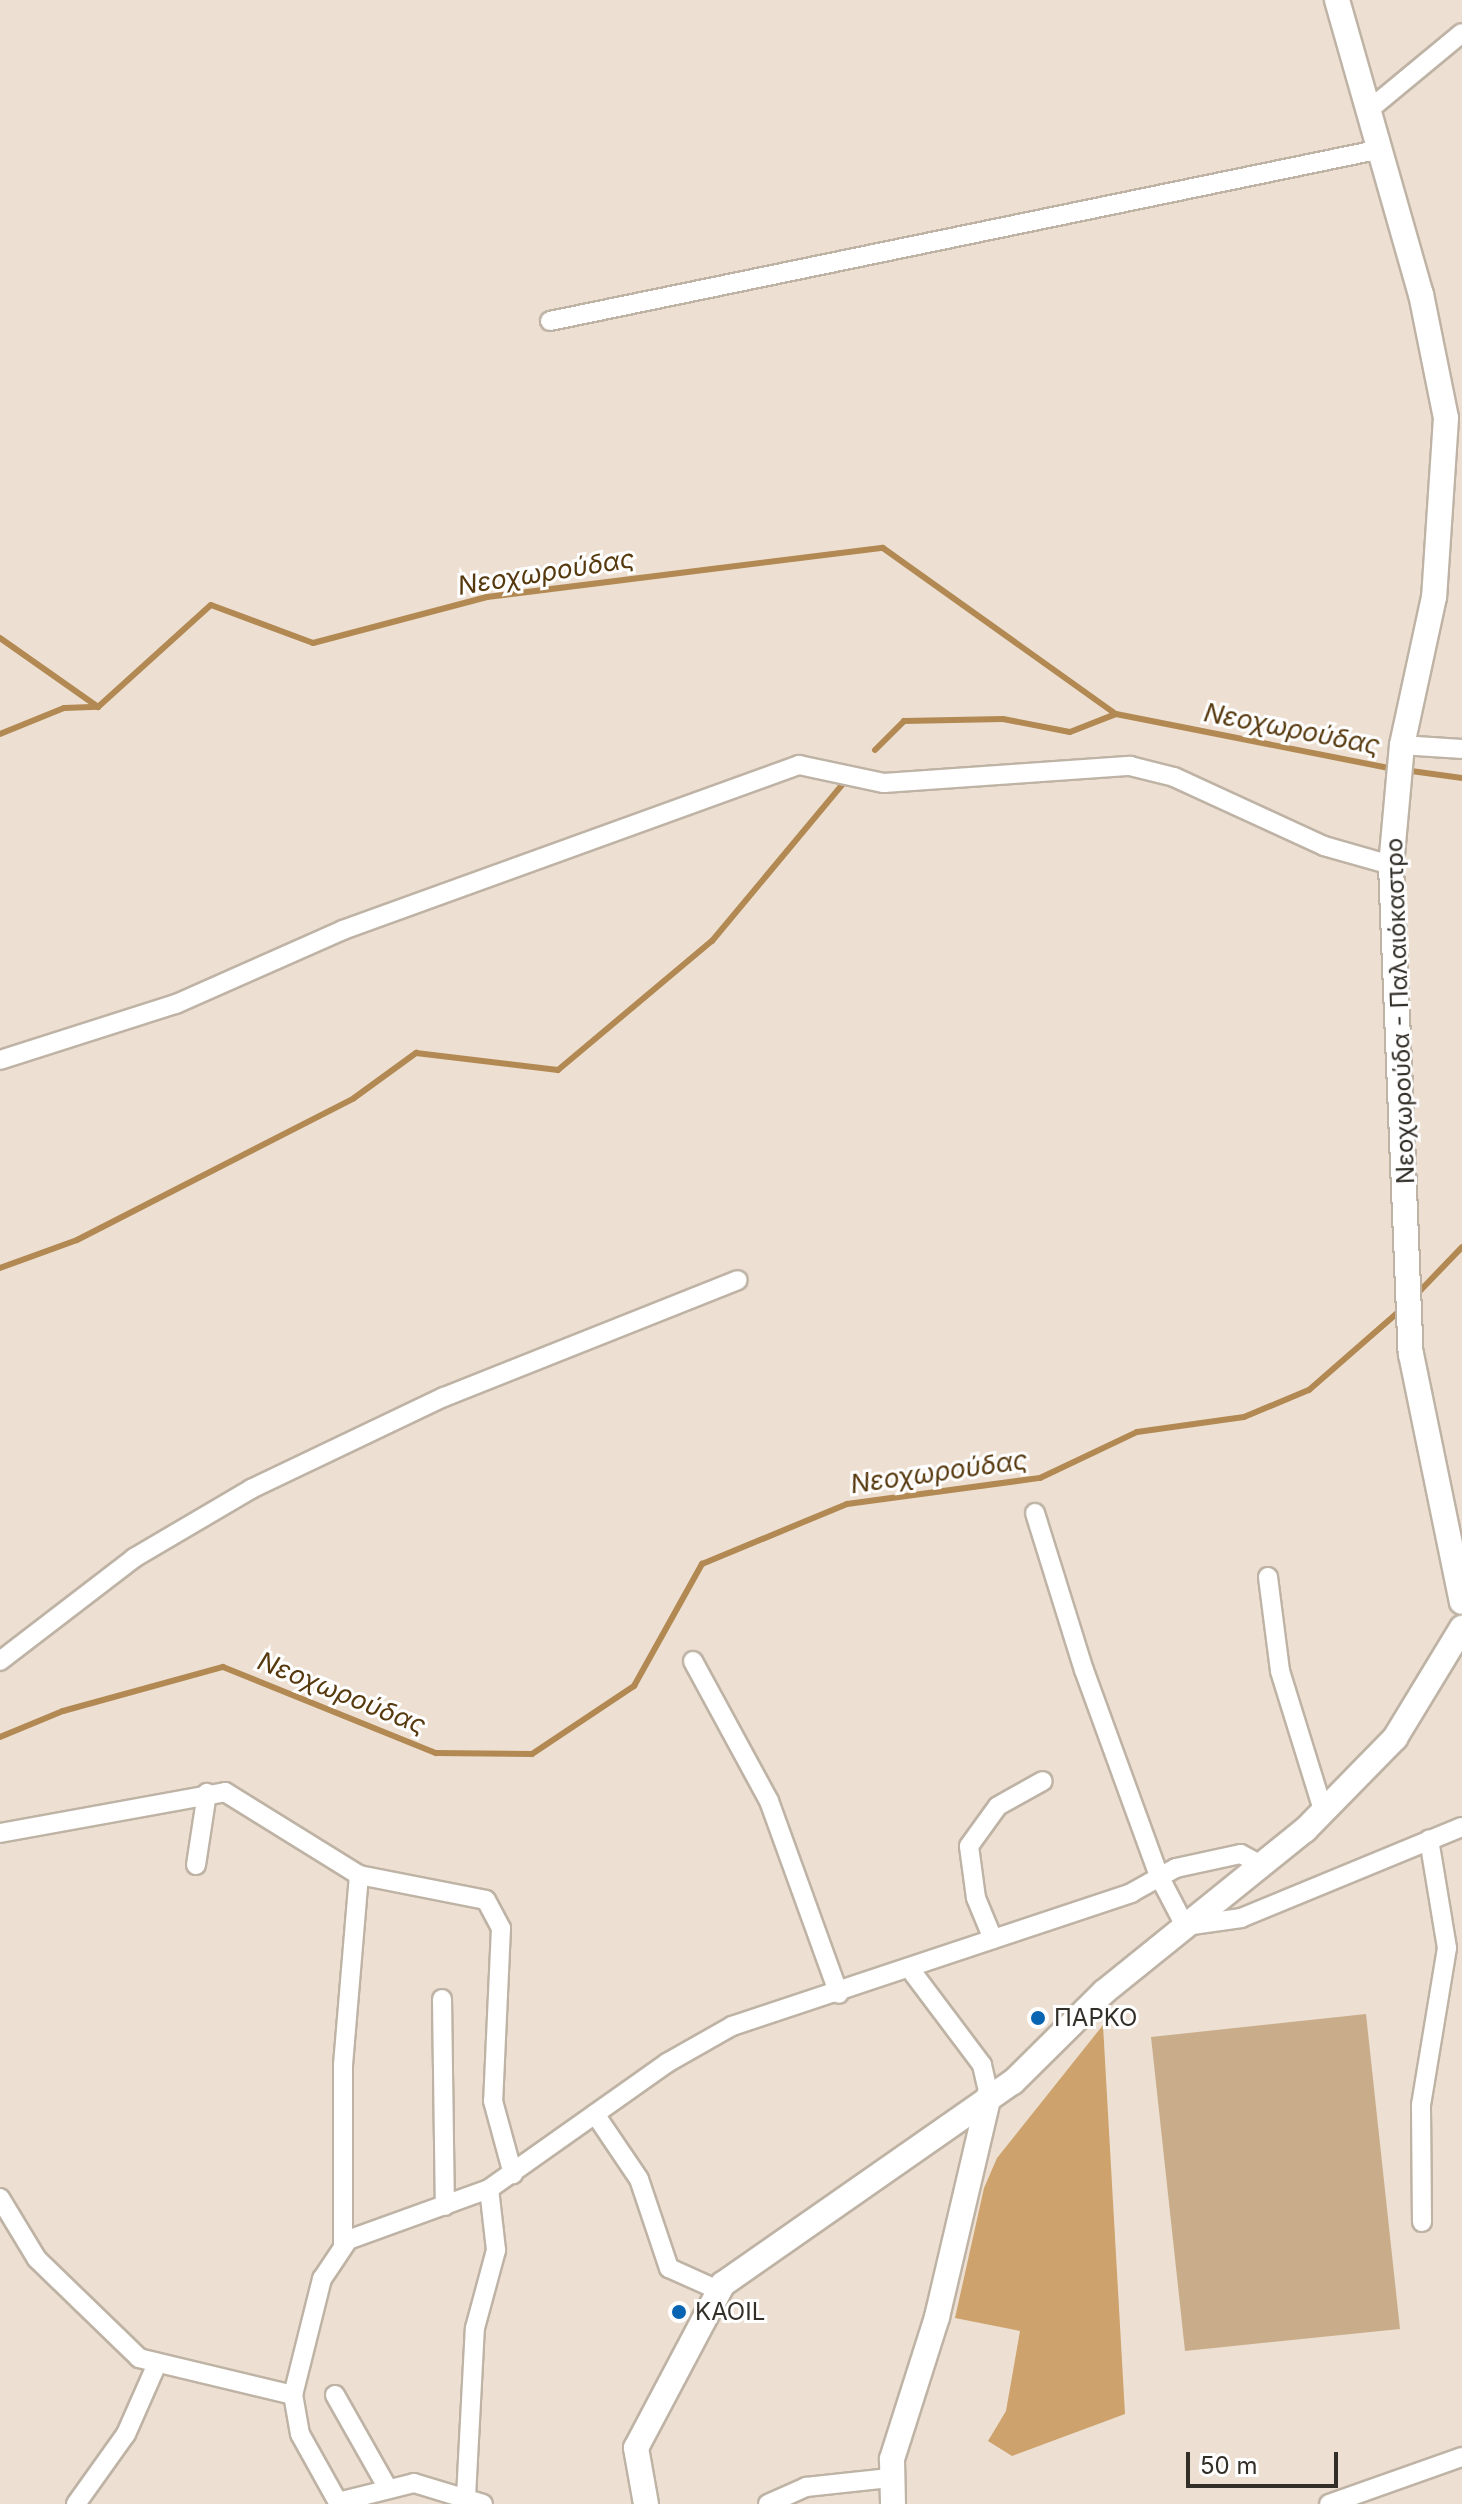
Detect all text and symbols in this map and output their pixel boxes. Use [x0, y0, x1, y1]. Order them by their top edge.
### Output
water label: Νεοχωρούδας [455, 543, 637, 601]
water label: Νεοχωρούδας [1201, 697, 1383, 761]
street label: Νεοχωρούδα - Παλαιόκαστρο [1380, 837, 1420, 1185]
water label: Νεοχωρούδας [848, 1444, 1030, 1500]
water label: Νεοχωρούδας [253, 1645, 431, 1741]
place label: ΠΑΡΚΟ [1054, 2004, 1137, 2032]
marker: ΠΑΡΚΟ [1029, 2009, 1047, 2027]
place label: KAOIL [695, 2298, 765, 2326]
marker: KAOIL [670, 2303, 688, 2321]
scale bar [1190, 2436, 1342, 2486]
text: 50 m [1200, 2451, 1258, 2480]

